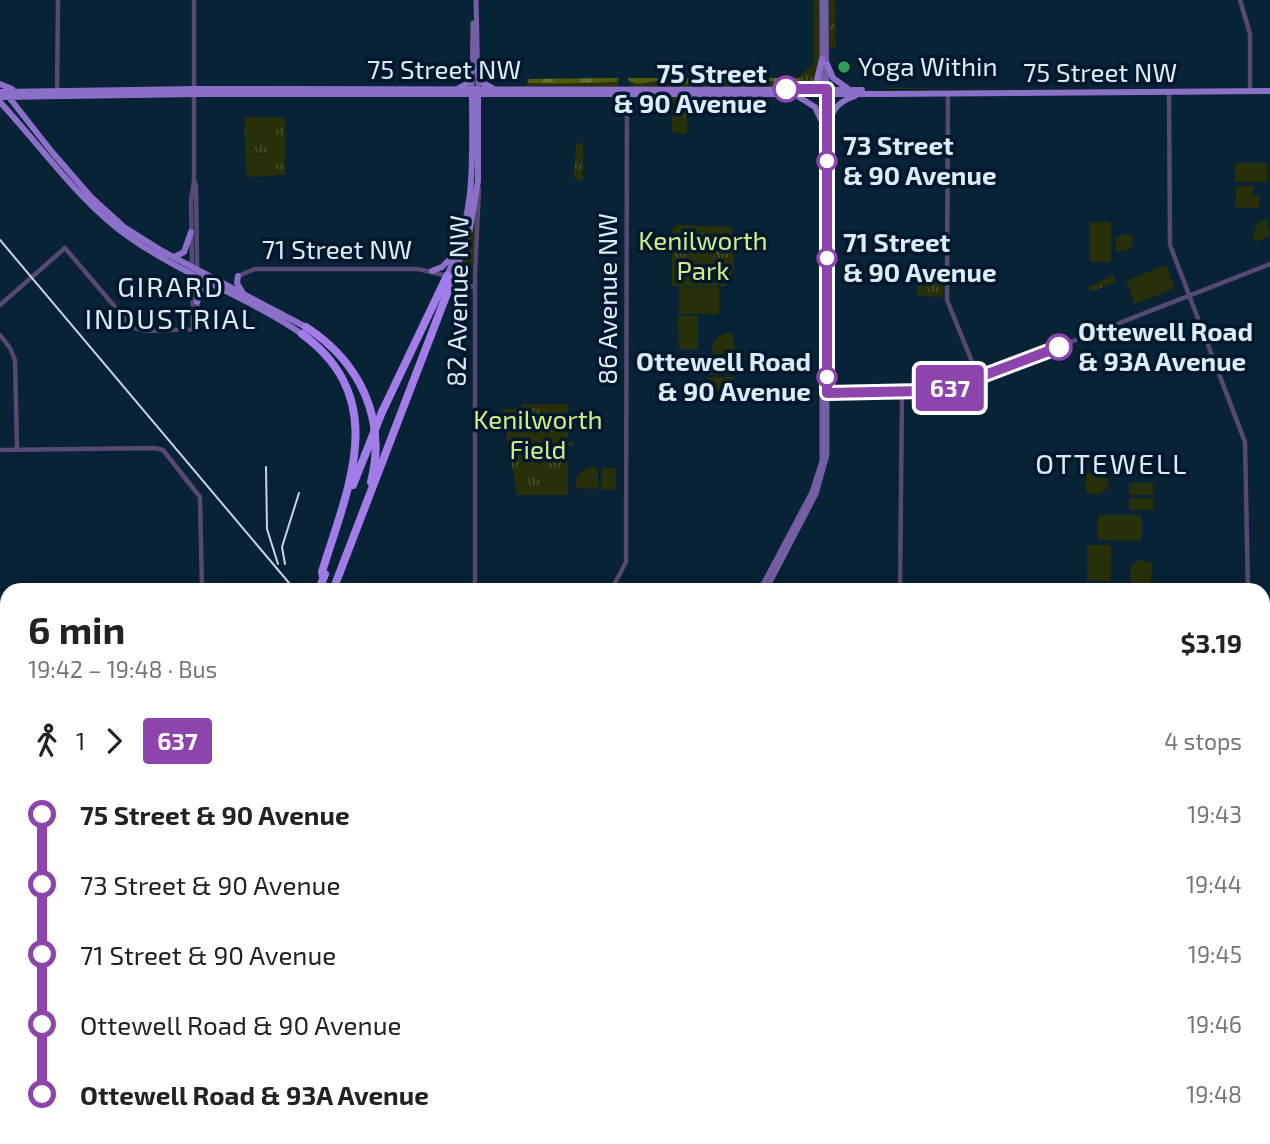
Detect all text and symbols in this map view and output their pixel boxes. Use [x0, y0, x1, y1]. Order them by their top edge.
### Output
place label: Yoga Within [858, 50, 998, 81]
street label: 75 Street NW [367, 53, 521, 84]
street label: 75 Street NW [1023, 56, 1177, 87]
place label: 75 Street & 90 Avenue [613, 57, 767, 118]
marker: Yoga Within [836, 59, 852, 75]
marker: 75 Street & 90 Avenue [773, 76, 799, 102]
place label: 73 Street & 90 Avenue [843, 129, 997, 190]
marker: 73 Street & 90 Avenue [817, 151, 837, 171]
street label: 86 Avenue NW [591, 213, 622, 385]
street label: 82 Avenue NW [440, 215, 473, 387]
park label: Kenilworth Park [638, 224, 768, 285]
place label: 71 Street & 90 Avenue [843, 226, 997, 287]
street label: 71 Street NW [262, 233, 412, 264]
marker: 71 Street & 90 Avenue [817, 248, 837, 268]
district label: GIRARD INDUSTRIAL [85, 269, 257, 335]
place label: Ottewell Road & 93A Avenue [1078, 315, 1253, 376]
marker: Ottewell Road & 93A Avenue [1046, 334, 1072, 360]
place label: Ottewell Road & 90 Avenue [636, 345, 811, 406]
line badge: 637 [910, 365, 990, 411]
marker: Ottewell Road & 90 Avenue [817, 367, 837, 387]
text: 637 [930, 373, 970, 402]
park label: Kenilworth Field [473, 403, 603, 464]
district label: OTTEWELL [1035, 446, 1189, 480]
text: 6 min [28, 606, 125, 652]
text: $3.19 [1180, 627, 1242, 658]
text: 19:42 – 19:48 · Bus [28, 655, 217, 683]
icon: walk [28, 722, 66, 760]
icon: forward [95, 722, 133, 760]
text: 637 [157, 726, 198, 755]
text: 1 [76, 727, 85, 755]
text: 4 stops [1164, 727, 1242, 755]
text: 75 Street & 90 Avenue [80, 799, 350, 830]
text: 19:43 [1187, 800, 1242, 828]
text: 73 Street & 90 Avenue [80, 869, 340, 900]
text: 19:44 [1186, 870, 1242, 898]
text: 71 Street & 90 Avenue [80, 939, 336, 970]
text: 19:45 [1188, 940, 1242, 968]
text: Ottewell Road & 90 Avenue [80, 1009, 401, 1040]
text: 19:46 [1187, 1010, 1242, 1038]
text: Ottewell Road & 93A Avenue [80, 1079, 429, 1110]
text: 19:48 [1186, 1080, 1242, 1108]

